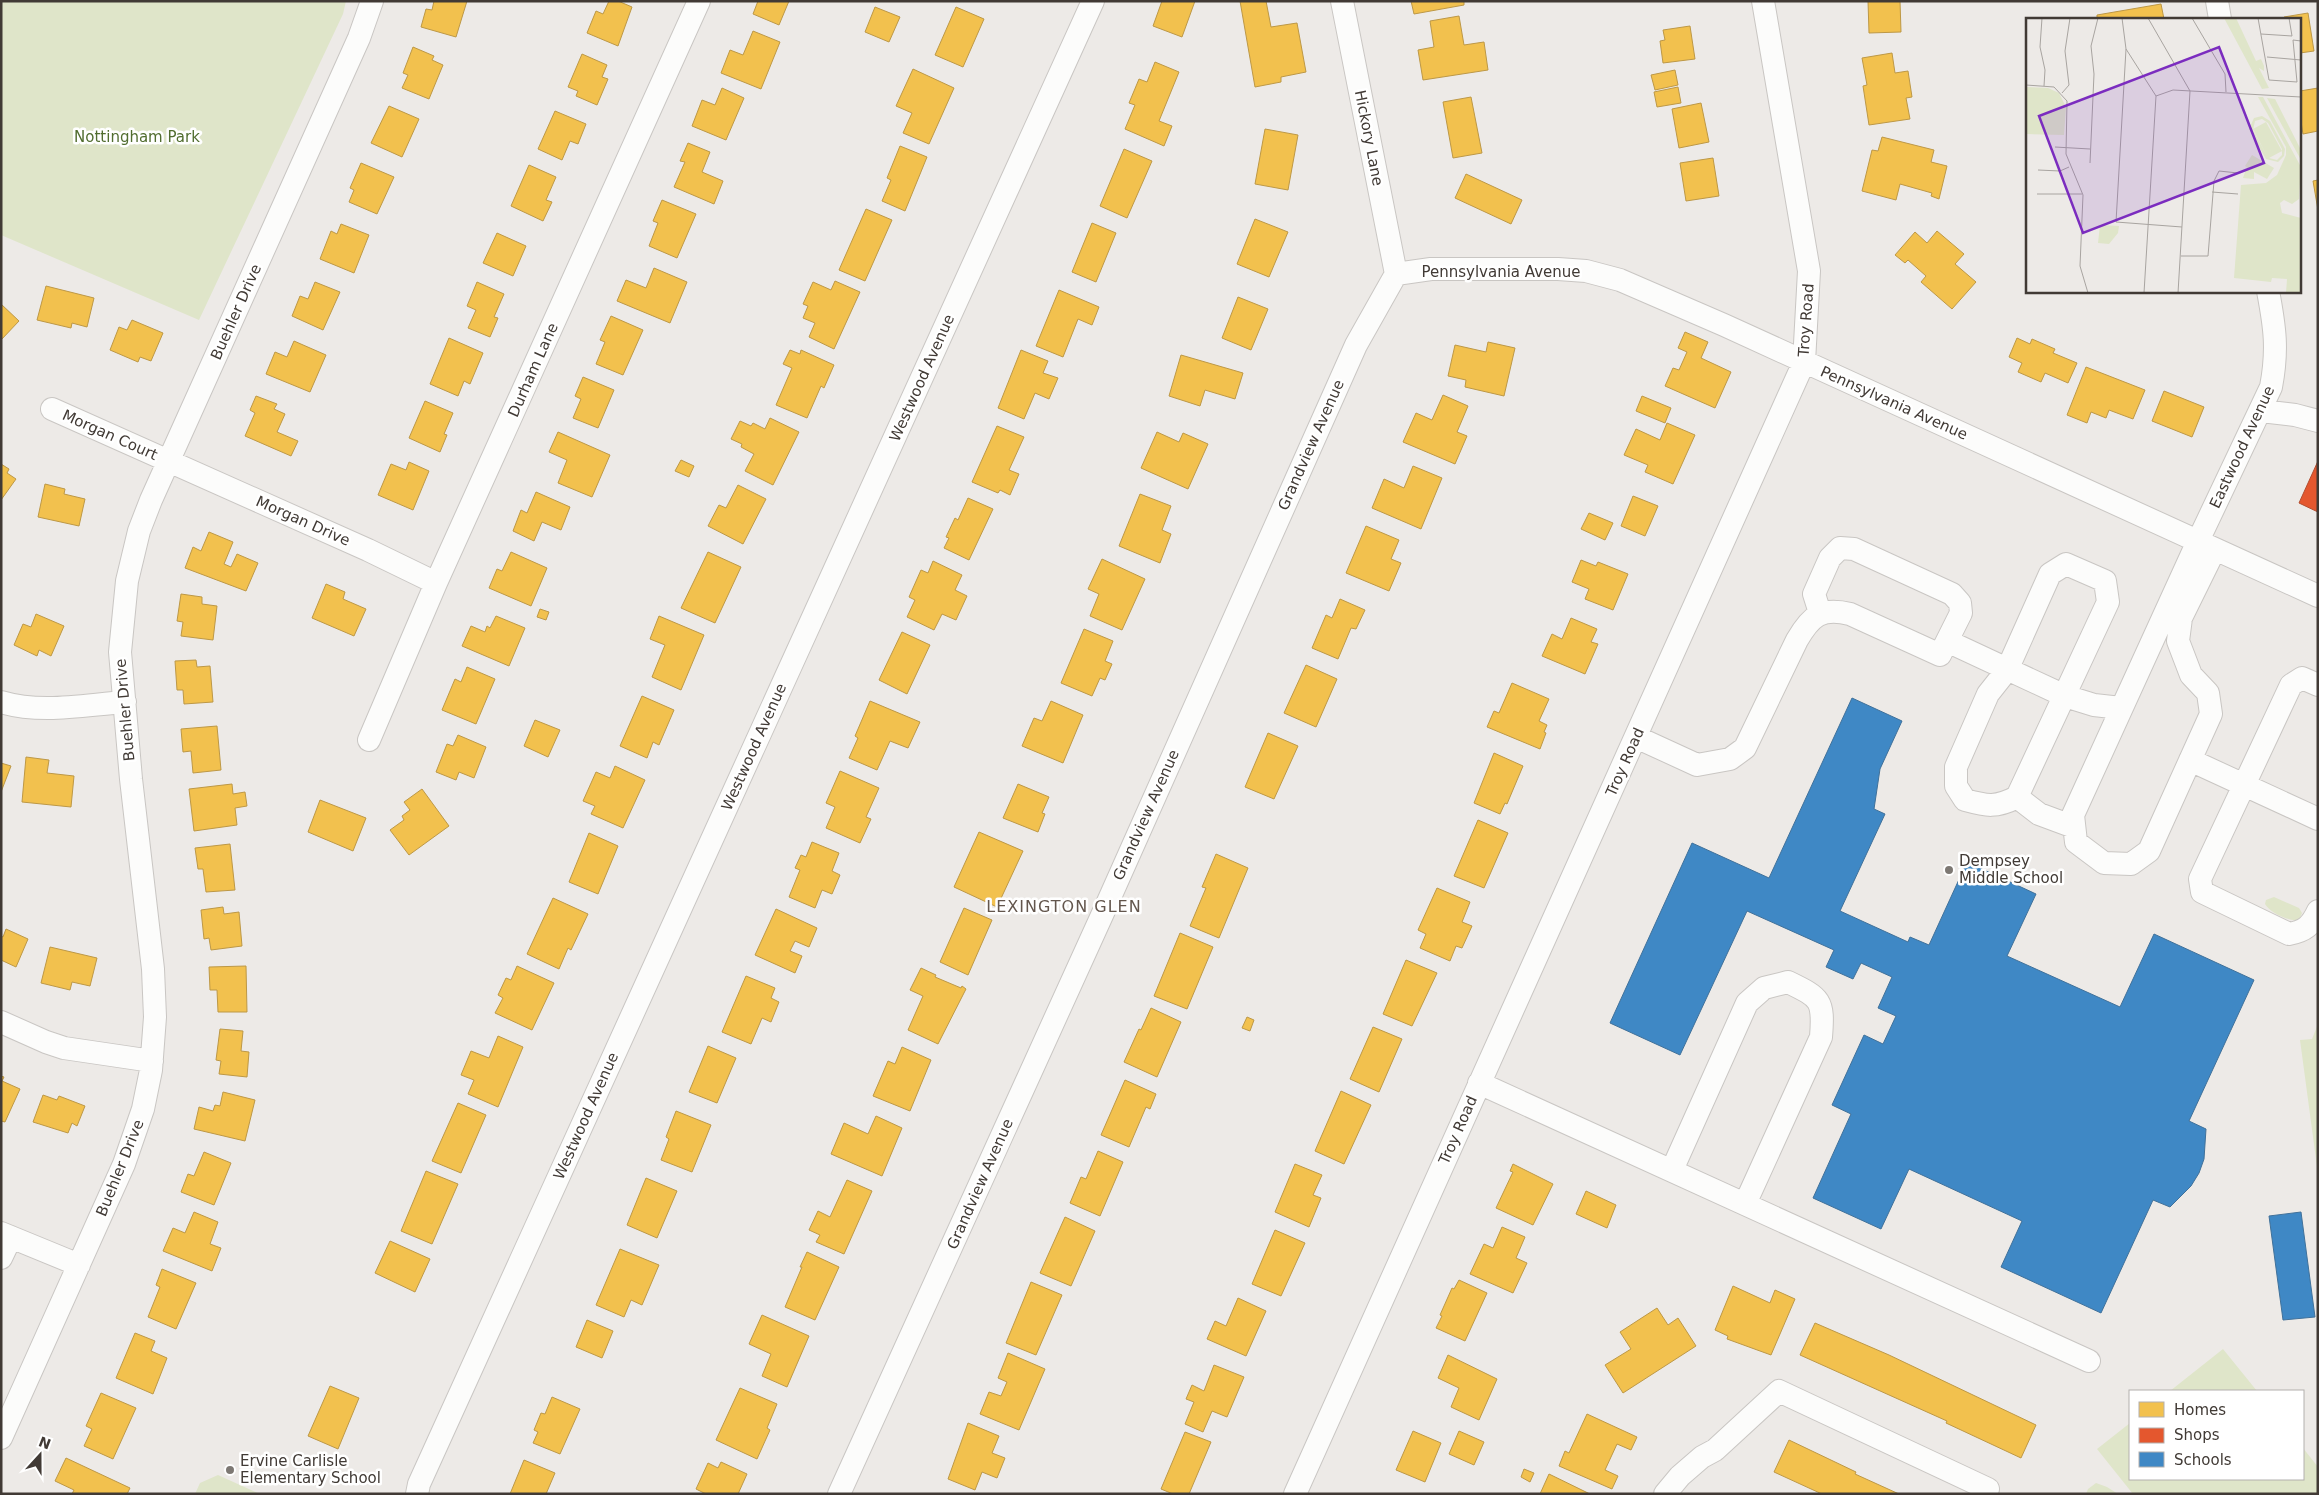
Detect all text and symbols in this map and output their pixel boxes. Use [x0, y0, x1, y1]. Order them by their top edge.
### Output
inset map [2026, 18, 2302, 292]
street label: Hickory Lane [1351, 89, 1387, 187]
park label: Nottingham Park [74, 128, 200, 146]
street label: Buehler Drive [207, 261, 265, 363]
street label: Pennsylvania Avenue [1421, 263, 1581, 281]
street label: Troy Road [1794, 283, 1818, 358]
street label: Westwood Avenue [886, 312, 958, 444]
street label: Durham Lane [504, 320, 562, 420]
street label: Pennsylvania Avenue [1818, 362, 1970, 444]
street label: Grandview Avenue [1274, 377, 1348, 513]
street label: Eastwood Avenue [2206, 383, 2278, 511]
street label: Morgan Court [60, 406, 160, 464]
street label: Morgan Drive [253, 492, 353, 550]
street label: Buehler Drive [112, 658, 138, 762]
street label: Westwood Avenue [718, 681, 790, 813]
street label: Troy Road [1601, 725, 1648, 800]
street label: Grandview Avenue [1109, 747, 1183, 883]
place label: Dempsey Middle School [1959, 852, 2063, 887]
marker: Dempsey Middle School [1943, 864, 1955, 876]
district label: LEXINGTON GLEN [986, 897, 1142, 916]
street label: Westwood Avenue [550, 1050, 622, 1182]
street label: Troy Road [1434, 1093, 1481, 1168]
street label: Grandview Avenue [943, 1116, 1017, 1252]
street label: Buehler Drive [92, 1117, 148, 1219]
legend [2129, 1390, 2304, 1480]
text: Homes [2174, 1401, 2226, 1419]
text: Shops [2174, 1426, 2220, 1444]
north arrow [15, 1430, 65, 1480]
text: N [36, 1433, 53, 1452]
text: Schools [2174, 1451, 2232, 1469]
place label: Ervine Carlisle Elementary School [240, 1452, 381, 1487]
marker: Ervine Carlisle Elementary School [224, 1464, 236, 1476]

